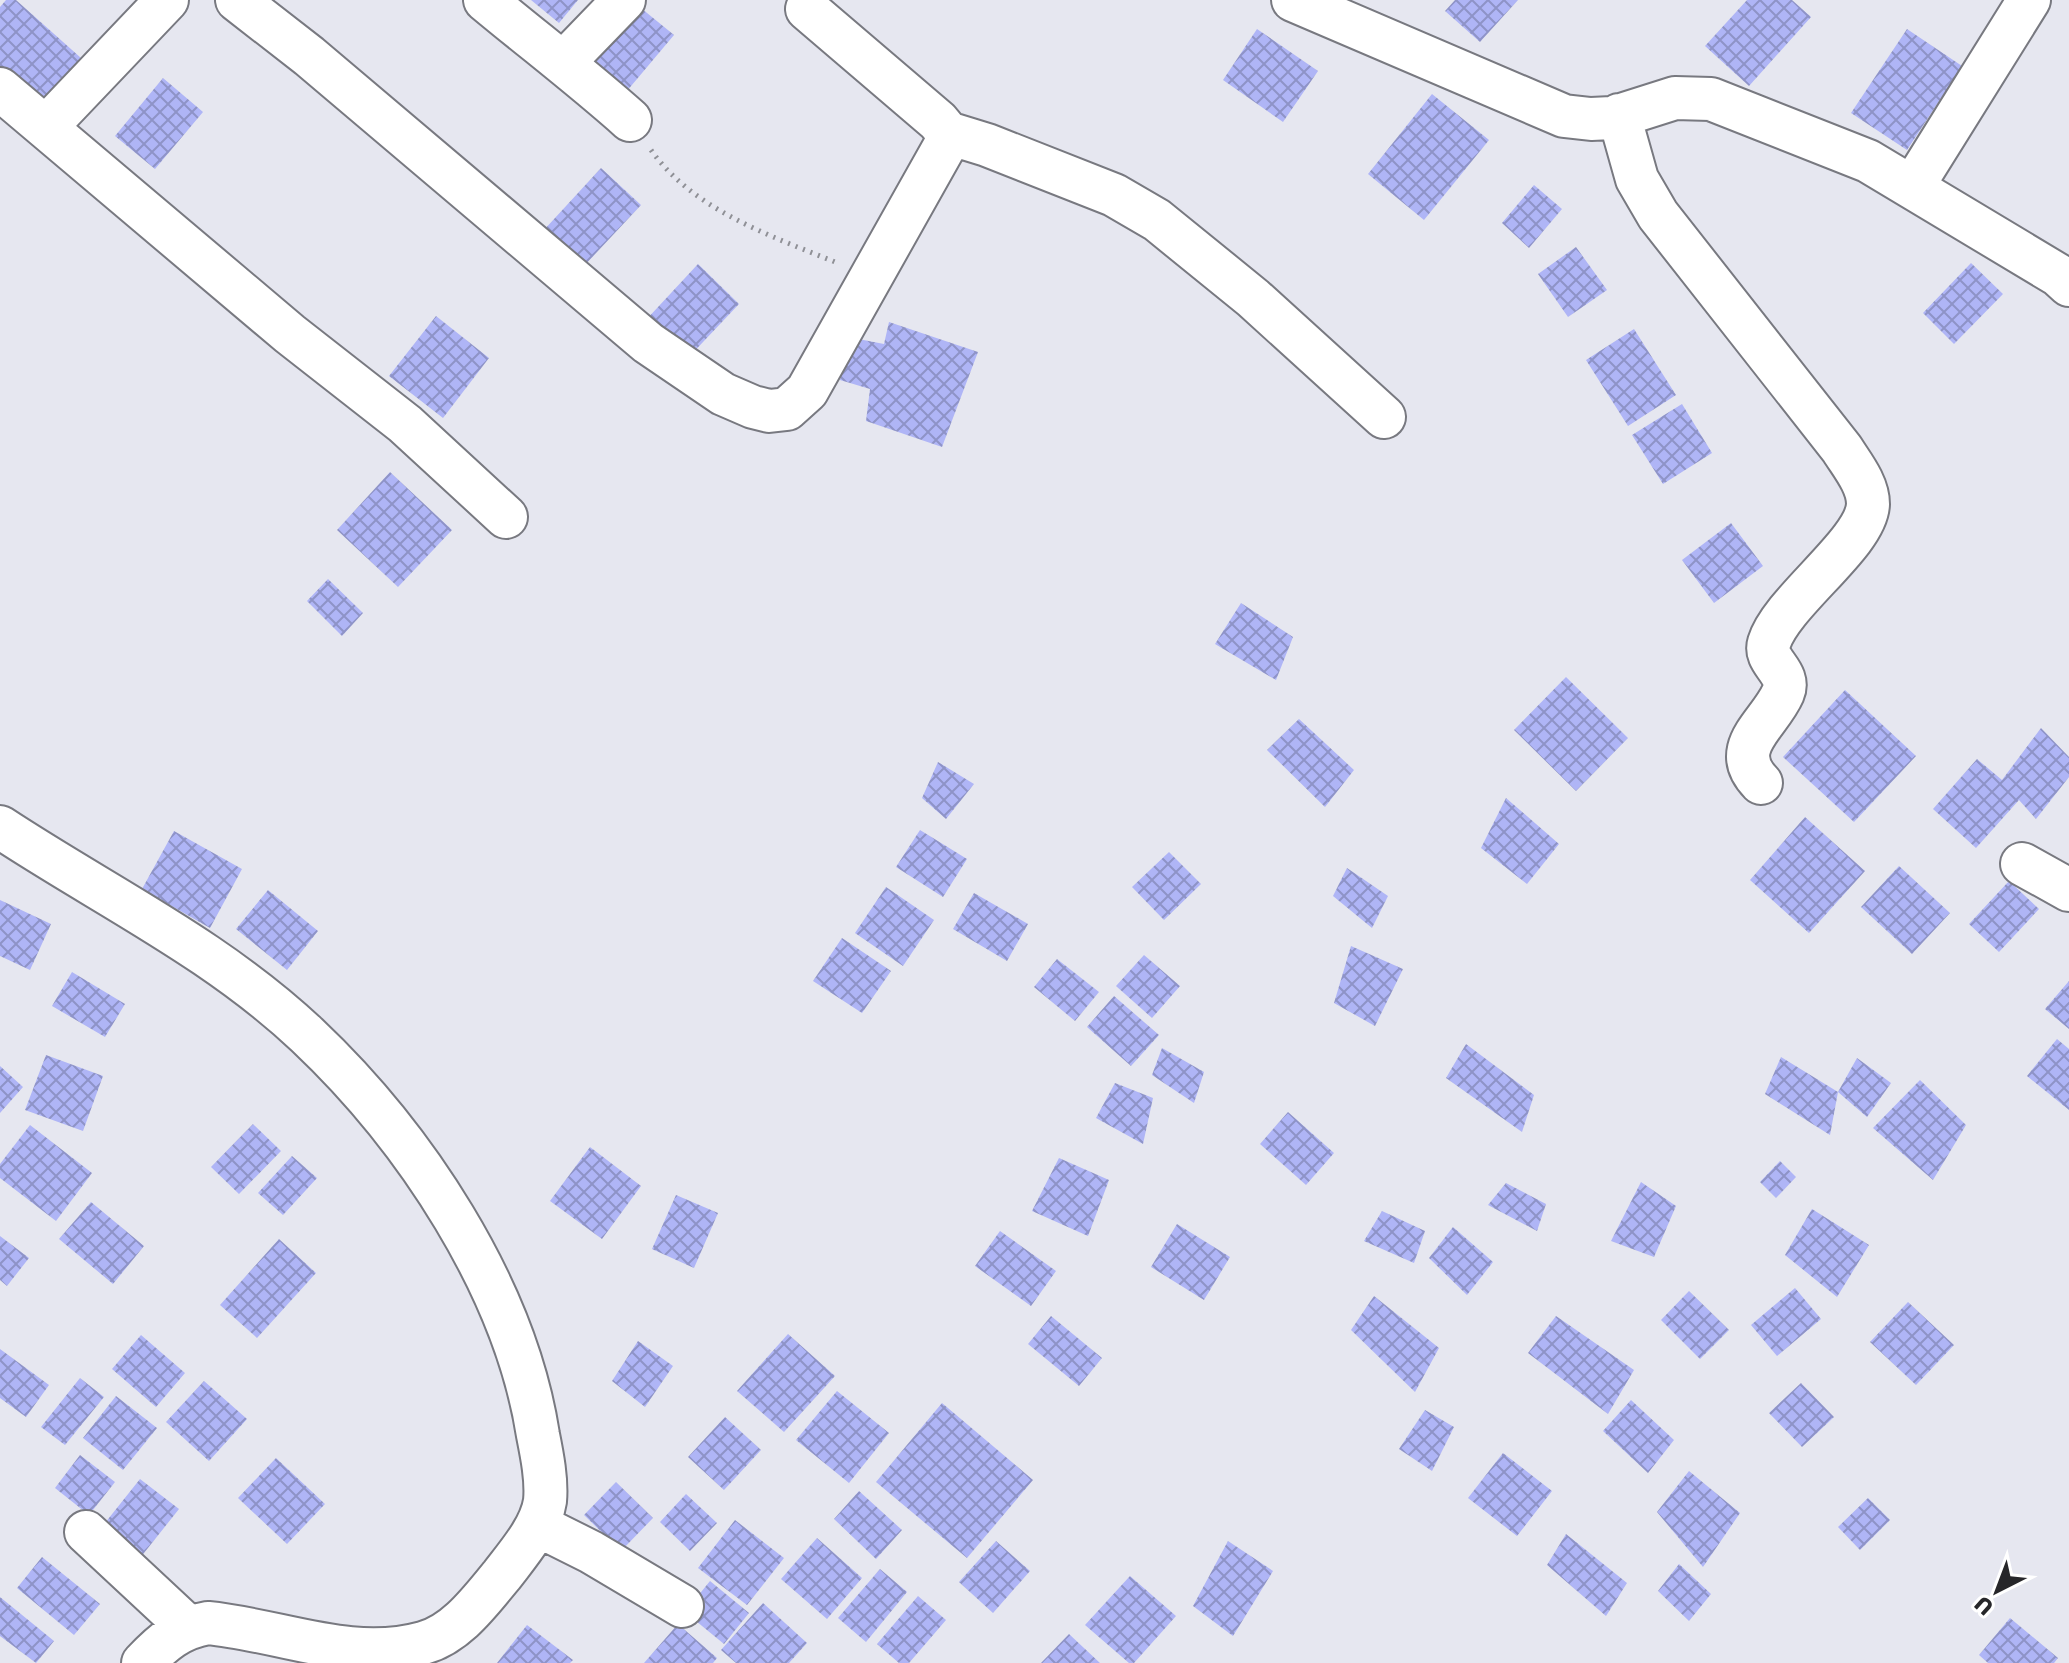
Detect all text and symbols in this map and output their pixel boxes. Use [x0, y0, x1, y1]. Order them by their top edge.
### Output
north arrow [1957, 1551, 2037, 1631]
text: U [1969, 1590, 1999, 1621]

